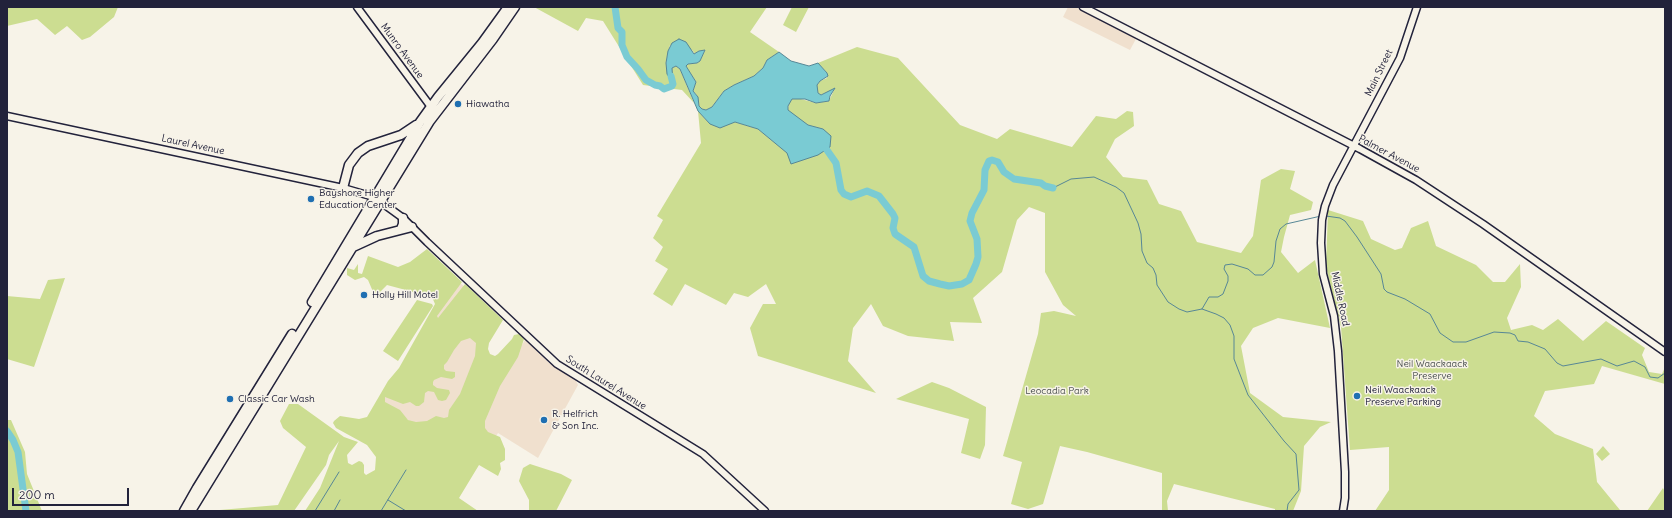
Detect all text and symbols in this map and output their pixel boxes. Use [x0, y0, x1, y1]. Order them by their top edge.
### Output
street label: Munro Avenue [378, 21, 426, 81]
street label: Main Street [1362, 48, 1396, 98]
place label: Hiawatha [466, 98, 510, 110]
marker: Hiawatha [453, 99, 463, 109]
street label: Laurel Avenue [160, 132, 226, 158]
street label: Palmer Avenue [1356, 133, 1422, 175]
place label: Bayshore Higher Education Center [319, 187, 397, 210]
marker: Bayshore Higher Education Center [306, 194, 316, 204]
street label: Middle Road [1328, 271, 1352, 327]
place label: Holly Hill Motel [372, 289, 438, 301]
marker: Holly Hill Motel [359, 290, 369, 300]
street label: South Laurel Avenue [564, 353, 648, 413]
park label: Neil Waackaack Preserve [1397, 358, 1467, 382]
place label: Neil Waackaack Preserve Parking [1365, 384, 1441, 408]
park label: Leocadia Park [1025, 385, 1089, 397]
marker: Neil Waackaack Preserve Parking [1352, 391, 1362, 401]
place label: Classic Car Wash [238, 393, 315, 405]
marker: Classic Car Wash [225, 394, 235, 404]
place label: R. Helfrich & Son Inc. [552, 408, 599, 432]
marker: R. Helfrich & Son Inc. [539, 415, 549, 425]
scale bar [14, 480, 131, 506]
text: 200 m [19, 487, 55, 502]

